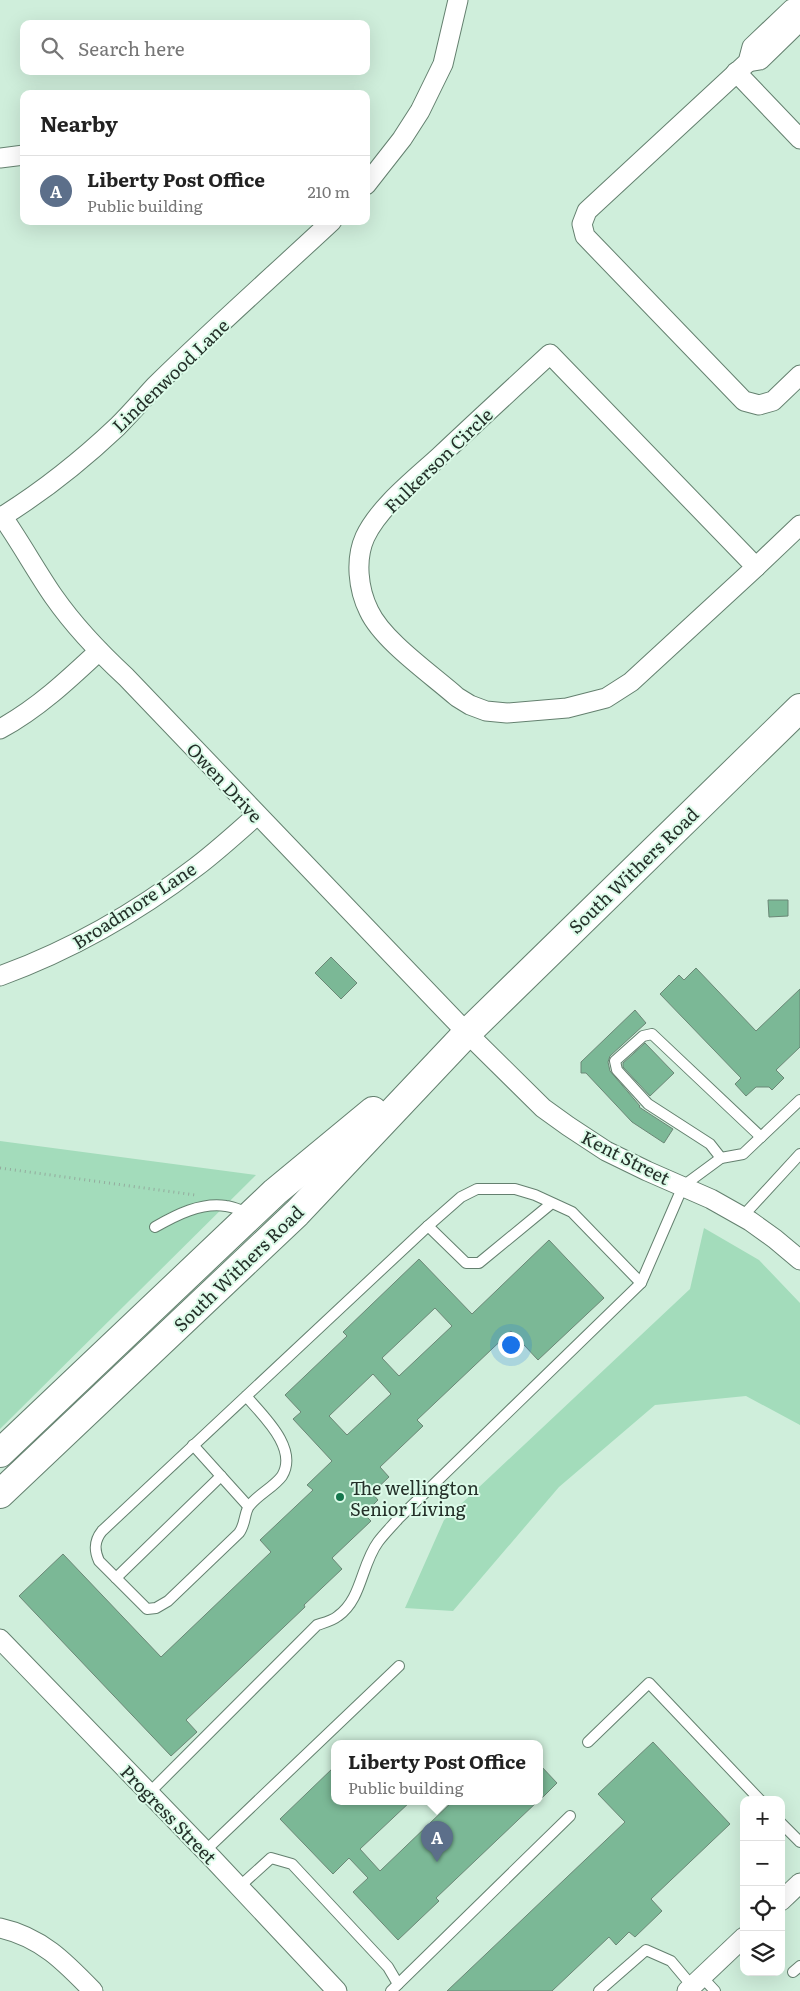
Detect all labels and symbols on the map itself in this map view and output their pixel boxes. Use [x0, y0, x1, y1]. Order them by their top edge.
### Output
street label: Lindenwood Lane [105, 312, 235, 438]
street label: Fulkerson Circle [378, 401, 498, 519]
street label: Owen Drive [181, 736, 269, 828]
street label: South Withers Road [562, 801, 704, 939]
street label: Broadmore Lane [67, 855, 201, 955]
street label: Kent Street [577, 1123, 676, 1191]
street label: South Withers Road [167, 1199, 309, 1337]
your location [498, 1332, 524, 1358]
place label: The wellington Senior Living [350, 1474, 479, 1522]
marker: The wellington Senior Living [334, 1491, 346, 1503]
street label: Progress Street [115, 1758, 224, 1870]
pin: A [421, 1821, 453, 1862]

